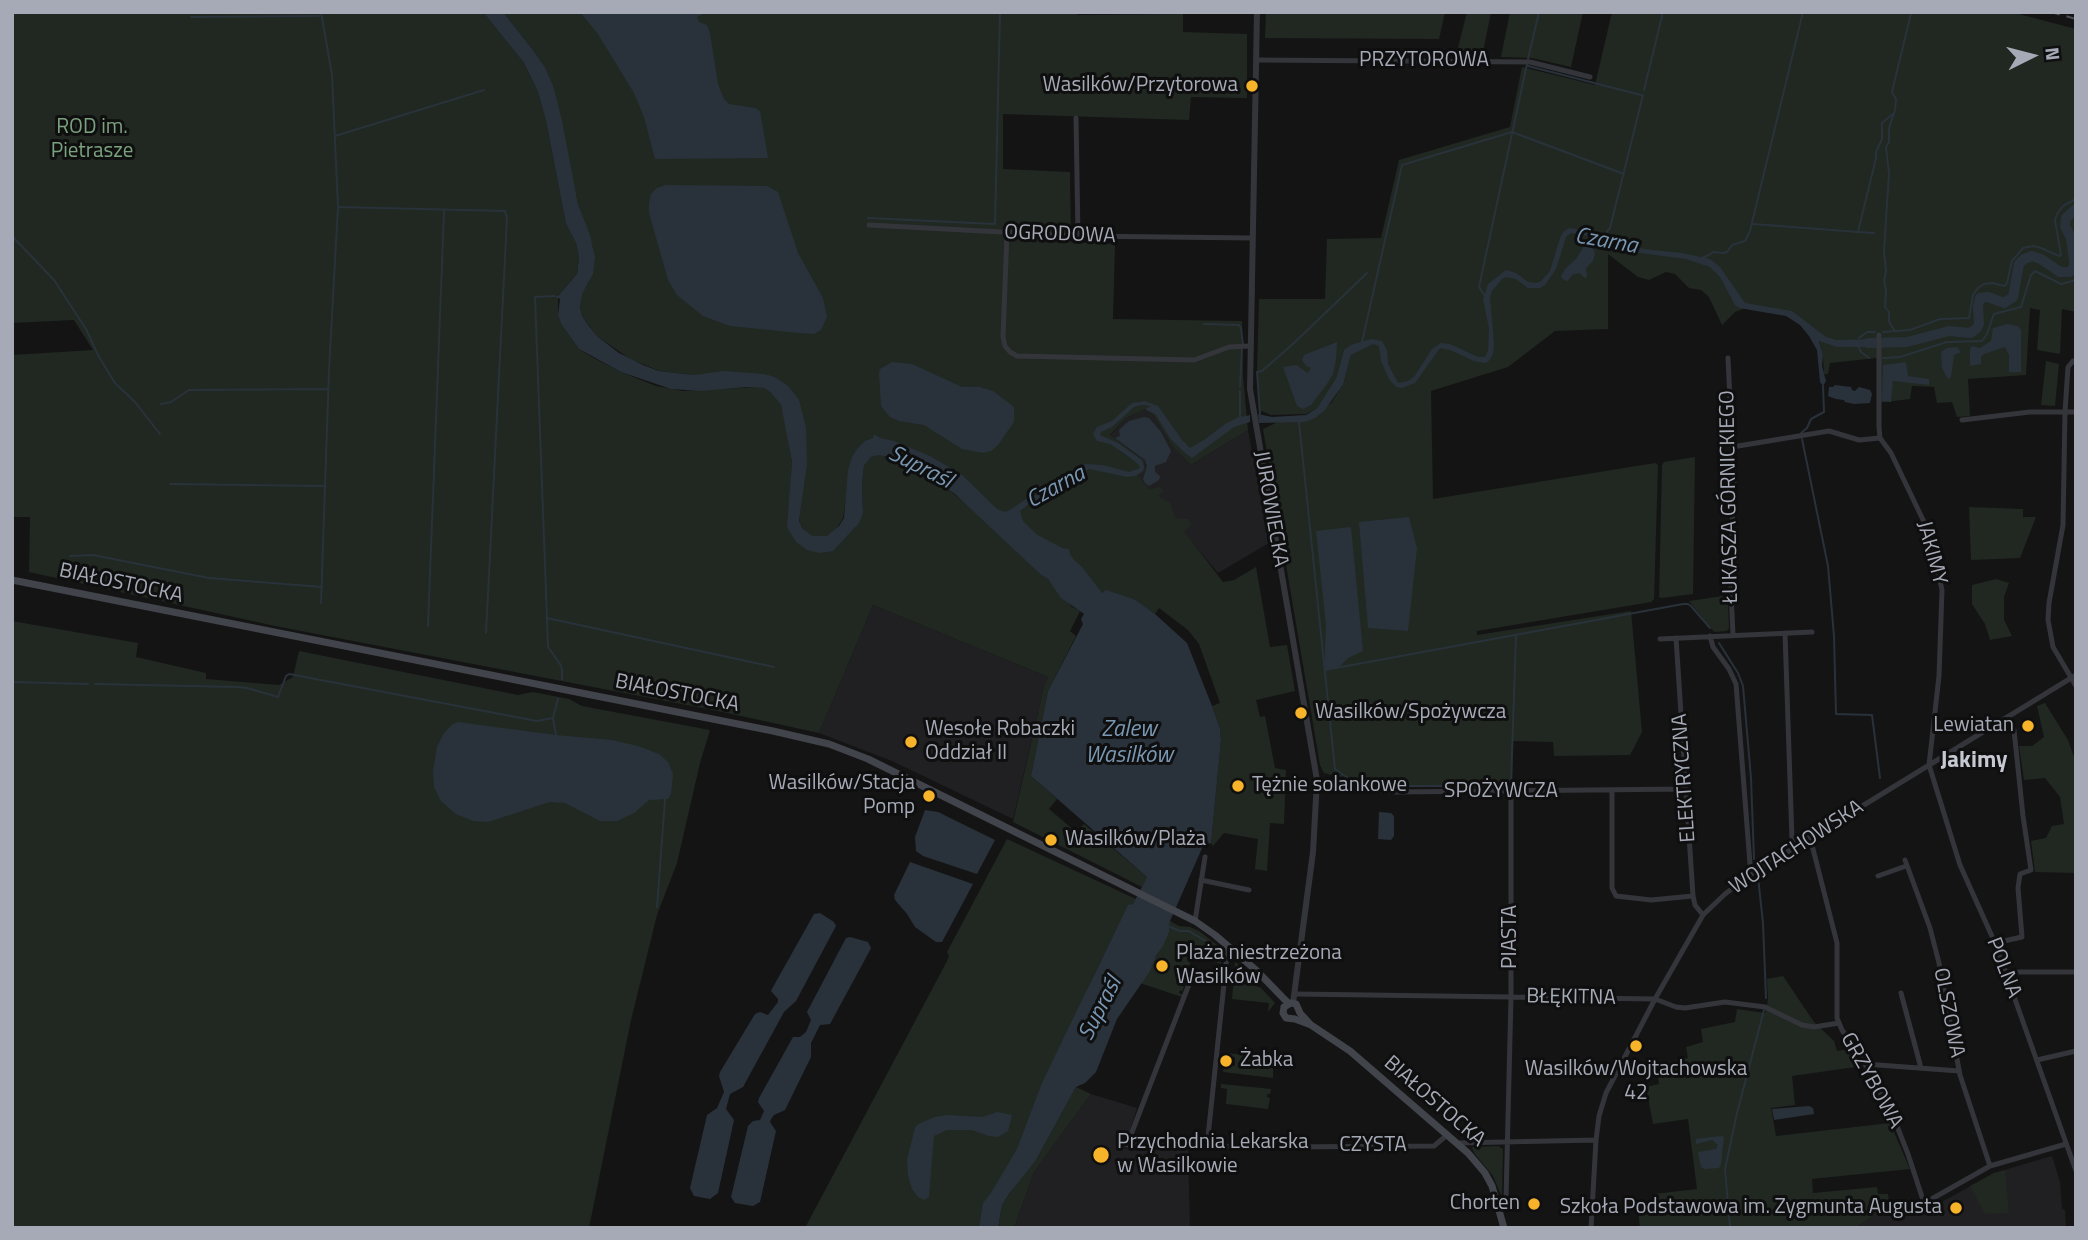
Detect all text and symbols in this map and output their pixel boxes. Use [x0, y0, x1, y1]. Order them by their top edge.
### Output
north arrow [1997, 21, 2067, 91]
text: N [2038, 46, 2068, 62]
street label: PRZYTOROWA [1359, 48, 1489, 74]
place label: Wasilków/Przytorowa [1043, 73, 1238, 99]
marker: Wasilków/Przytorowa [1244, 78, 1260, 94]
park label: ROD im. Pietrasze [51, 115, 133, 165]
street label: OGRODOWA [1004, 220, 1116, 250]
water label: Czarna [1573, 223, 1639, 261]
street label: ŁUKASZA GÓRNICKIEGO [1716, 390, 1744, 604]
water label: Supraśl [884, 440, 956, 496]
street label: JUROWIECKA [1247, 449, 1293, 569]
water label: Czarna [1022, 461, 1090, 515]
street label: JAKIMY [1910, 519, 1952, 587]
street label: BIAŁOSTOCKA [57, 559, 185, 609]
street label: BIAŁOSTOCKA [613, 670, 741, 718]
place label: Wasilków/Spożywcza [1315, 700, 1506, 726]
marker: Wasilków/Spożywcza [1293, 705, 1309, 721]
street label: ELEKTRYCZNA [1668, 713, 1702, 843]
place label: Lewiatan [1933, 713, 2014, 739]
water label: Zalew Wasilków [1085, 716, 1173, 770]
place label: Wesołe Robaczki Oddział II [925, 717, 1075, 767]
marker: Lewiatan [2020, 718, 2036, 734]
marker: Wesołe Robaczki Oddział II [903, 734, 919, 750]
district label: Jakimy [1940, 747, 2008, 775]
place label: Wasilków/Stacja Pomp [769, 771, 915, 821]
place label: Tężnie solankowe [1252, 773, 1407, 799]
marker: Tężnie solankowe [1230, 778, 1246, 794]
street label: SPOŻYWCZA [1444, 779, 1558, 805]
marker: Wasilków/Stacja Pomp [921, 788, 937, 804]
street label: WOJTACHOWSKA [1725, 795, 1869, 901]
place label: Wasilków/Plaża [1065, 827, 1206, 853]
marker: Wasilków/Plaża [1043, 832, 1059, 848]
street label: PIASTA [1498, 905, 1524, 969]
street label: POLNA [1980, 934, 2026, 1002]
place label: Plaża niestrzeżona Wasilków [1176, 941, 1342, 991]
marker: Plaża niestrzeżona Wasilków [1154, 958, 1170, 974]
street label: OLSZOWA [1927, 966, 1969, 1060]
water label: Supraśl [1073, 973, 1129, 1045]
street label: BŁĘKITNA [1526, 985, 1616, 1011]
street label: GRZYBOWA [1834, 1029, 1908, 1133]
marker: Wasilków/Wojtachowska 42 [1628, 1038, 1644, 1054]
place label: Żabka [1240, 1048, 1293, 1074]
street label: BIAŁOSTOCKA [1378, 1051, 1490, 1153]
marker: Żabka [1218, 1053, 1234, 1069]
place label: Wasilków/Wojtachowska 42 [1525, 1057, 1747, 1107]
place label: Przychodnia Lekarska w Wasilkowie [1117, 1130, 1308, 1180]
street label: CZYSTA [1339, 1133, 1407, 1159]
marker: Przychodnia Lekarska w Wasilkowie [1091, 1145, 1111, 1165]
place label: Chorten [1450, 1191, 1520, 1217]
place label: Szkoła Podstawowa im. Zygmunta Augusta [1560, 1195, 1942, 1221]
marker: Chorten [1526, 1196, 1542, 1212]
marker: Szkoła Podstawowa im. Zygmunta Augusta [1948, 1200, 1964, 1216]

